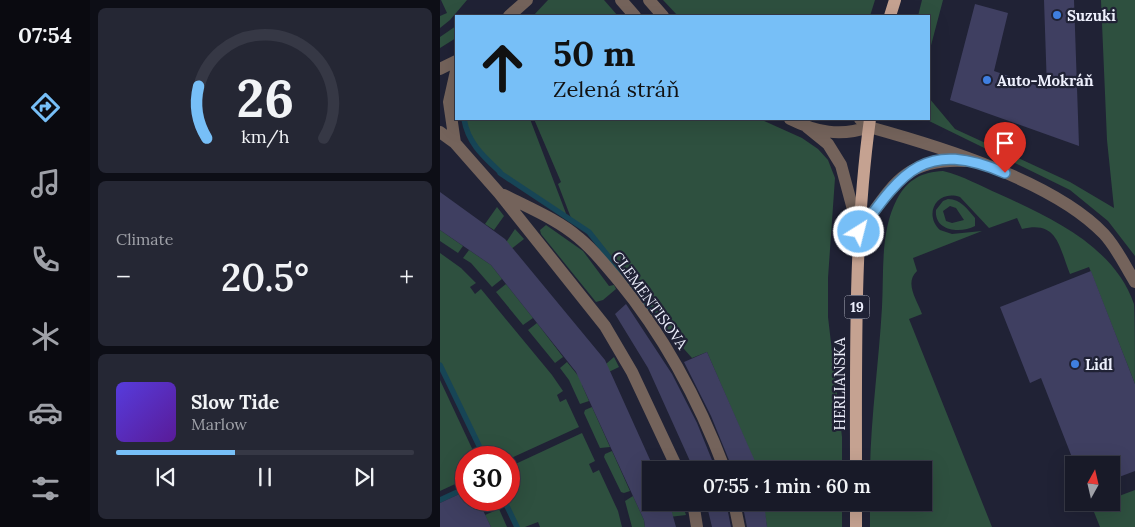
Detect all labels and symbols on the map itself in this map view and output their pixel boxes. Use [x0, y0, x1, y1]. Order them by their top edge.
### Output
place label: Suzuki [1067, 6, 1116, 25]
marker: Suzuki [1051, 9, 1063, 21]
place label: Auto-Mokráň [997, 71, 1094, 90]
marker: Auto-Mokráň [981, 74, 993, 86]
pin [984, 122, 1026, 173]
position arrow [832, 205, 884, 257]
street label: CLEMENTISOVA [608, 247, 692, 353]
road number: 19 [844, 296, 870, 318]
street label: HERLIANSKA [830, 337, 849, 431]
place label: Lidl [1085, 355, 1113, 374]
marker: Lidl [1069, 358, 1081, 370]
speed limit sign: 30 [455, 446, 520, 511]
north arrow [1065, 456, 1120, 511]

